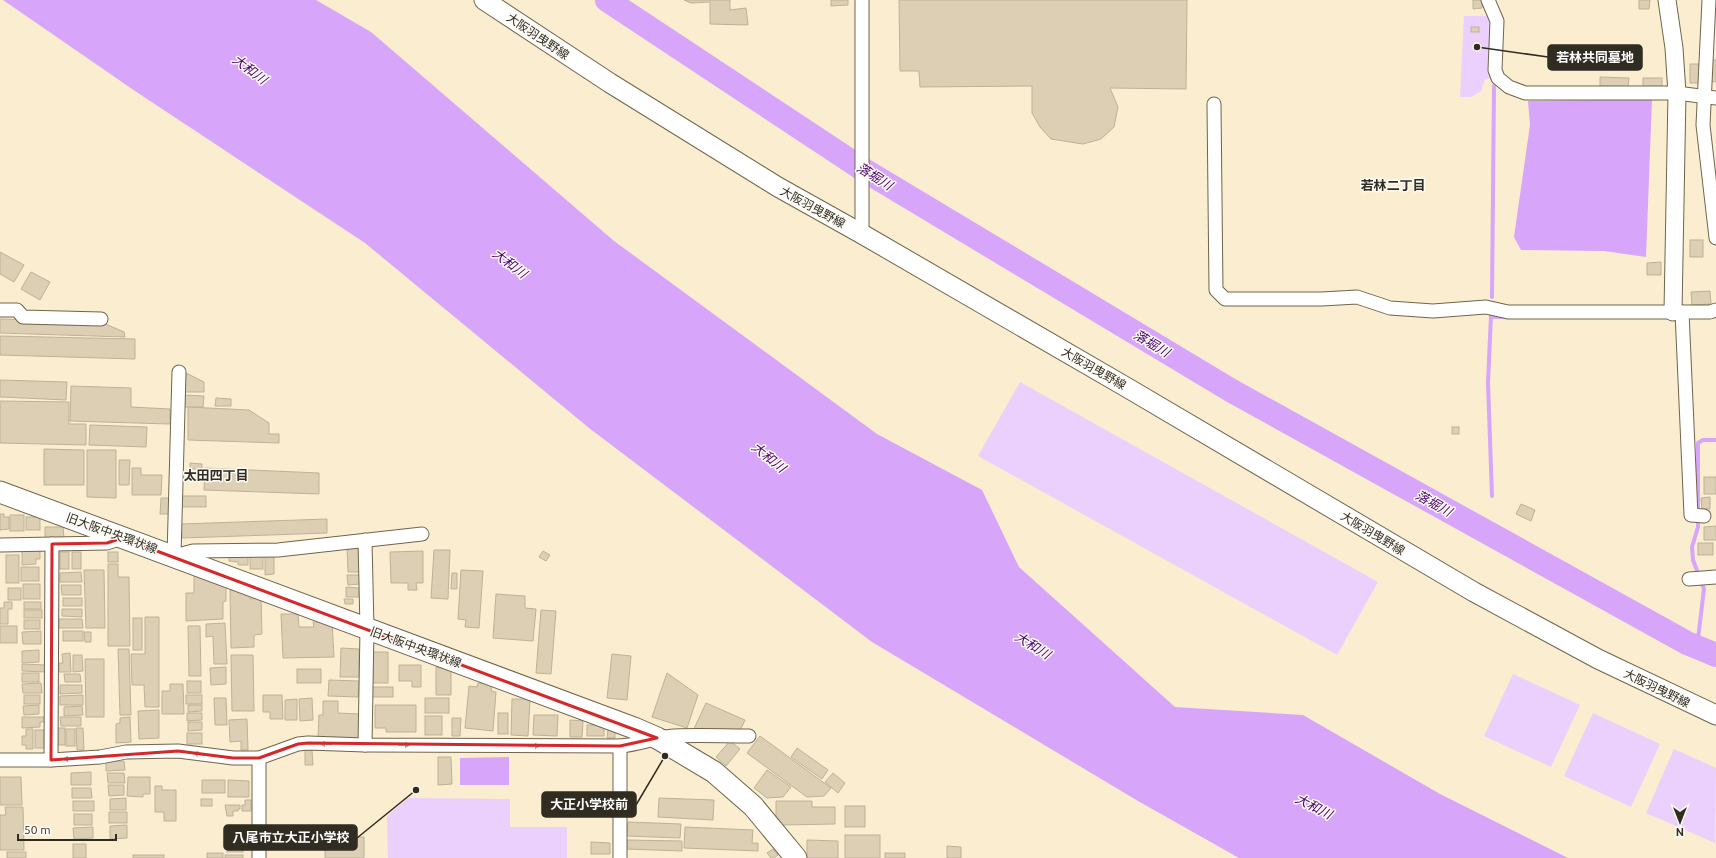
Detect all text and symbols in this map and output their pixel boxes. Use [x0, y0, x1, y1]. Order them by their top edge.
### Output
street label: 大阪羽曳野線 [505, 10, 571, 62]
callout: 若林共同墓地 [1548, 45, 1642, 70]
text: 若林共同墓地 [1556, 50, 1634, 64]
water label: 大和川 [230, 52, 271, 88]
water label: 落堀川 [855, 160, 897, 193]
district label: 若林二丁目 [1360, 178, 1426, 192]
street label: 大阪羽曳野線 [778, 184, 848, 230]
water label: 大和川 [490, 246, 531, 282]
water label: 落堀川 [1132, 327, 1174, 360]
street label: 大阪羽曳野線 [1060, 344, 1128, 392]
water label: 大和川 [749, 439, 790, 476]
district label: 太田四丁目 [183, 468, 249, 482]
water label: 落堀川 [1414, 487, 1456, 520]
street label: 大阪羽曳野線 [1339, 509, 1407, 557]
street label: 旧大阪中央環状線 [65, 510, 159, 556]
street label: 旧大阪中央環状線 [369, 624, 463, 670]
water label: 大和川 [1013, 629, 1055, 662]
street label: 大阪羽曳野線 [1622, 666, 1692, 710]
one-way arrow [319, 741, 332, 747]
one-way arrow [398, 742, 411, 748]
one-way arrow [528, 743, 541, 749]
one-way arrow [193, 751, 205, 757]
one-way arrow [63, 755, 75, 762]
water label: 大和川 [1293, 791, 1336, 822]
callout: 大正小学校前 [542, 792, 636, 817]
text: 大正小学校前 [550, 797, 628, 811]
north arrow [1660, 802, 1700, 842]
scale bar [18, 816, 116, 842]
text: 50 m [24, 823, 51, 836]
callout: 八尾市立大正小学校 [224, 825, 357, 850]
text: N [1676, 826, 1684, 838]
text: 八尾市立大正小学校 [232, 830, 350, 844]

